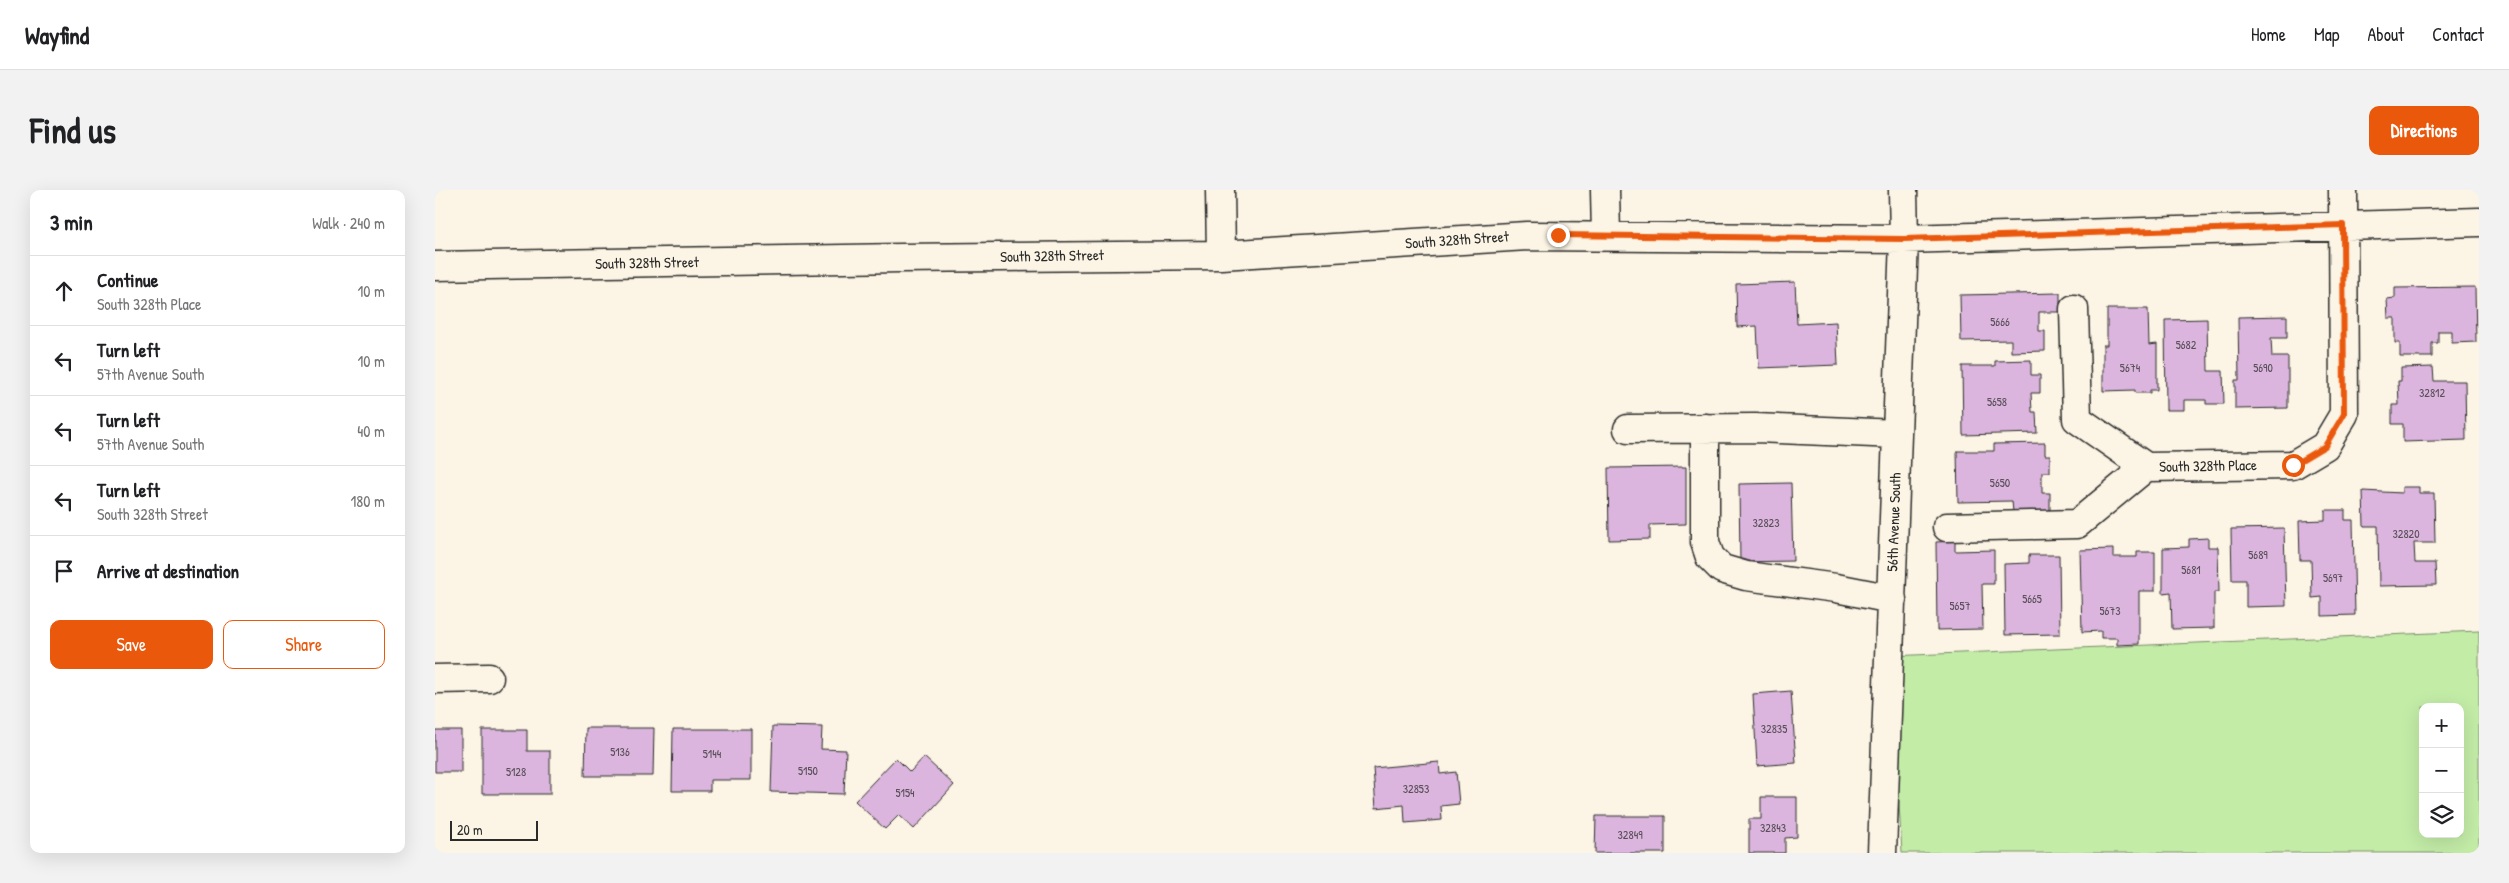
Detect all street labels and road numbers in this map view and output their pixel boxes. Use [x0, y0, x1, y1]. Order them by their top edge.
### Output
street label: South 328th Street [1404, 225, 1510, 254]
street label: South 328th Street [1000, 244, 1105, 267]
street label: South 328th Street [595, 251, 700, 274]
street label: South 328th Place [2159, 454, 2257, 477]
street label: 56th Avenue South [1881, 472, 1906, 572]

